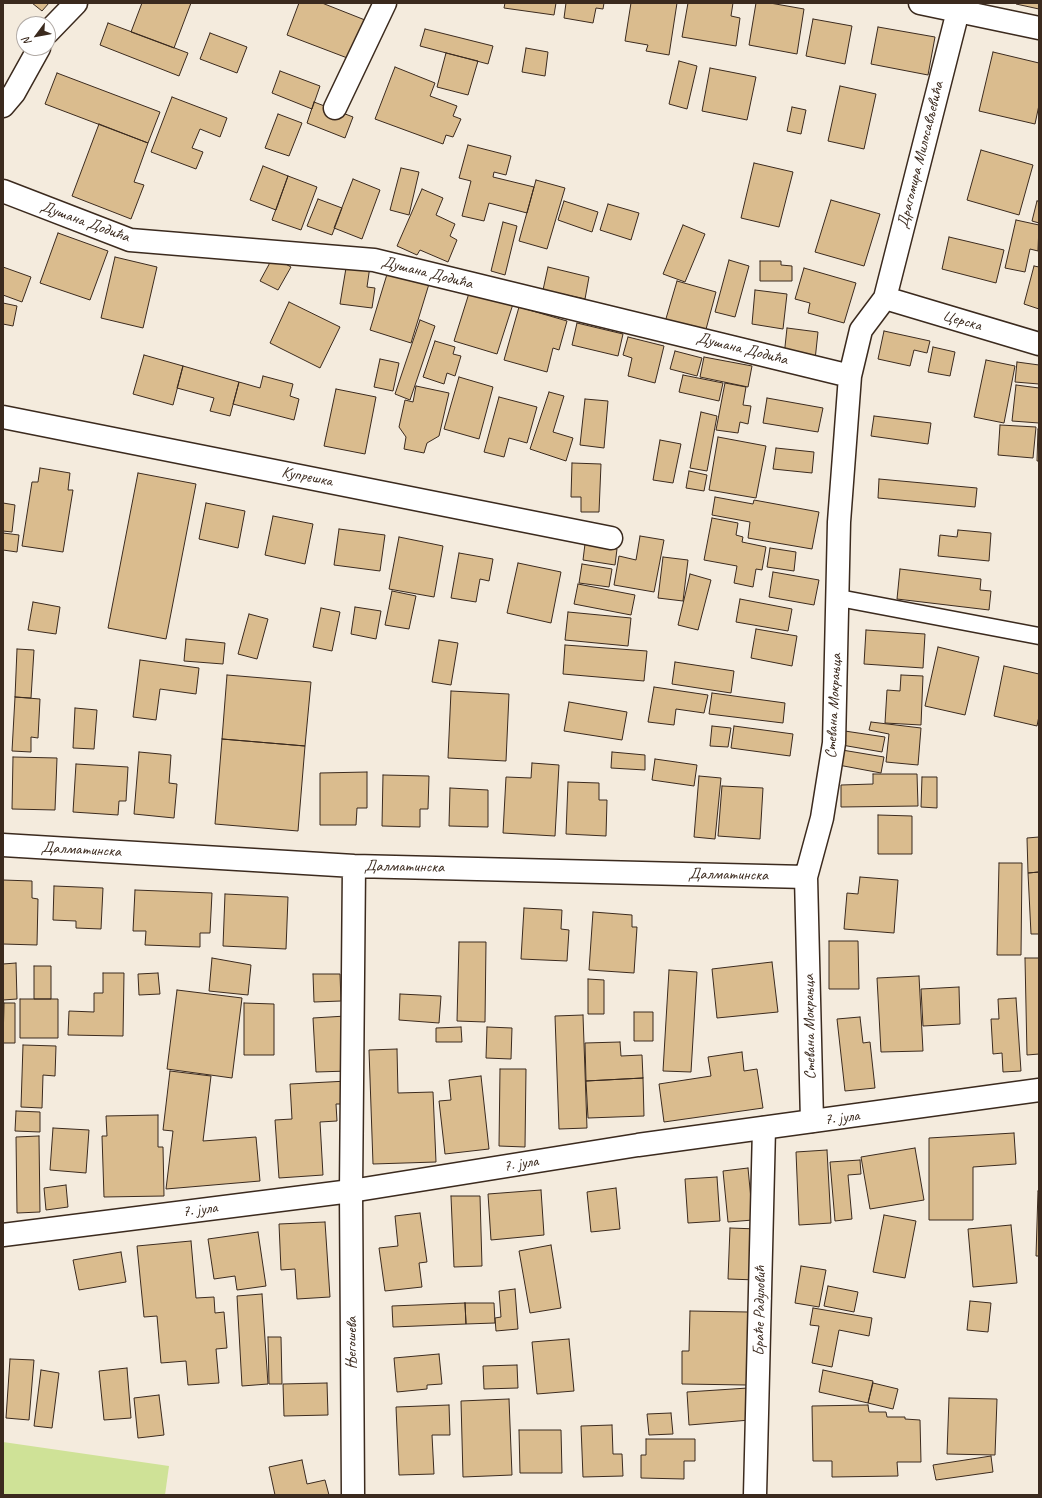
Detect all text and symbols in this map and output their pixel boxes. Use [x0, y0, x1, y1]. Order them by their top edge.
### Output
north arrow [16, 16, 56, 56]
text: N [19, 35, 34, 48]
street label: Драгомира Милосављевића [893, 80, 949, 230]
street label: Душана Додића [38, 197, 132, 247]
street label: Душана Додића [379, 252, 475, 294]
street label: Церска [940, 306, 984, 336]
street label: Душана Додића [694, 328, 790, 370]
street label: Купрешка [280, 463, 334, 491]
street label: Стевана Мокрањца [822, 653, 846, 759]
street label: Далматинска [40, 838, 122, 862]
street label: Далматинска [364, 857, 444, 877]
street label: Далматинска [688, 865, 768, 885]
street label: Стевана Мокрањца [799, 974, 821, 1080]
street label: 7. јула [823, 1106, 861, 1130]
street label: 7. јула [502, 1152, 540, 1176]
street label: 7. јула [181, 1198, 219, 1222]
street label: Браће Радуловић [750, 1266, 770, 1356]
street label: Његошева [342, 1317, 362, 1369]

